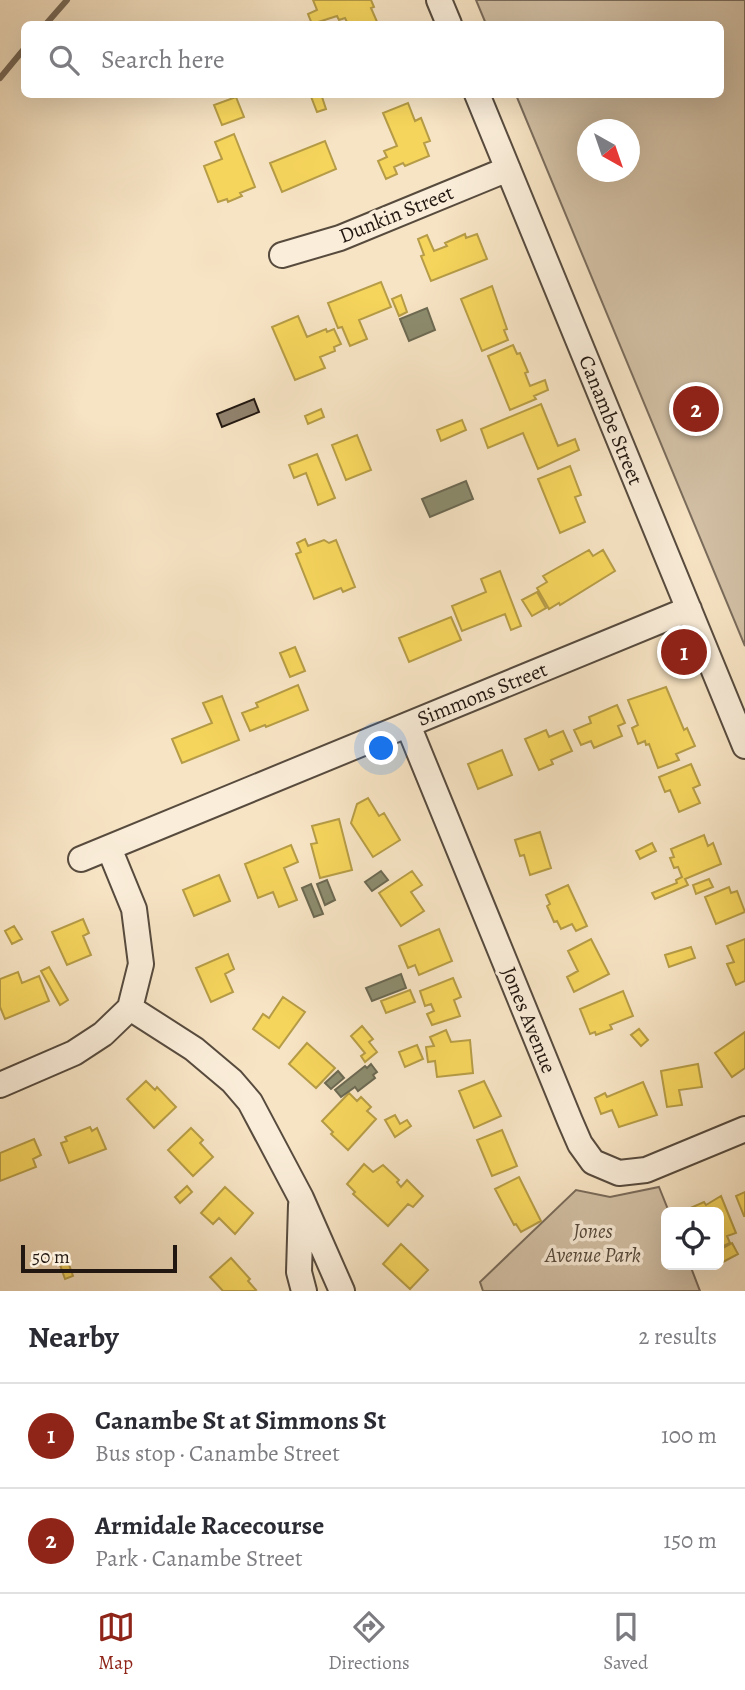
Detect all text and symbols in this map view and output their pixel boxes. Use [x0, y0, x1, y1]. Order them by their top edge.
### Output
search box [21, 21, 724, 98]
icon: search [45, 41, 83, 79]
text: Search here [101, 42, 225, 77]
north arrow [577, 119, 640, 182]
street label: Dunkin Street [335, 178, 458, 250]
street label: Canambe Street [572, 351, 650, 489]
pin: 2 [673, 383, 719, 435]
pin: 1 [661, 626, 707, 678]
street label: Simmons Street [413, 655, 551, 733]
your location [364, 731, 398, 765]
street label: Jones Avenue [495, 963, 563, 1077]
map controls [661, 1207, 724, 1270]
button: locate [661, 1207, 724, 1270]
park label: Jones Avenue Park [544, 1217, 641, 1269]
scale bar [21, 1242, 177, 1274]
text: 50 m [32, 1244, 70, 1270]
text: Nearby [28, 1317, 119, 1357]
text: 2 results [639, 1321, 717, 1352]
text: Canambe St at Simmons St [95, 1403, 386, 1438]
text: 1 [47, 1420, 55, 1451]
text: 100 m [661, 1420, 717, 1451]
text: Bus stop · Canambe Street [95, 1438, 340, 1469]
text: Armidale Racecourse [95, 1508, 324, 1543]
text: 2 [45, 1525, 57, 1556]
text: 150 m [663, 1525, 717, 1556]
text: Park · Canambe Street [95, 1543, 303, 1574]
tab: Map [97, 1608, 135, 1676]
tab: Directions [328, 1608, 410, 1676]
tab: Saved [603, 1608, 648, 1676]

